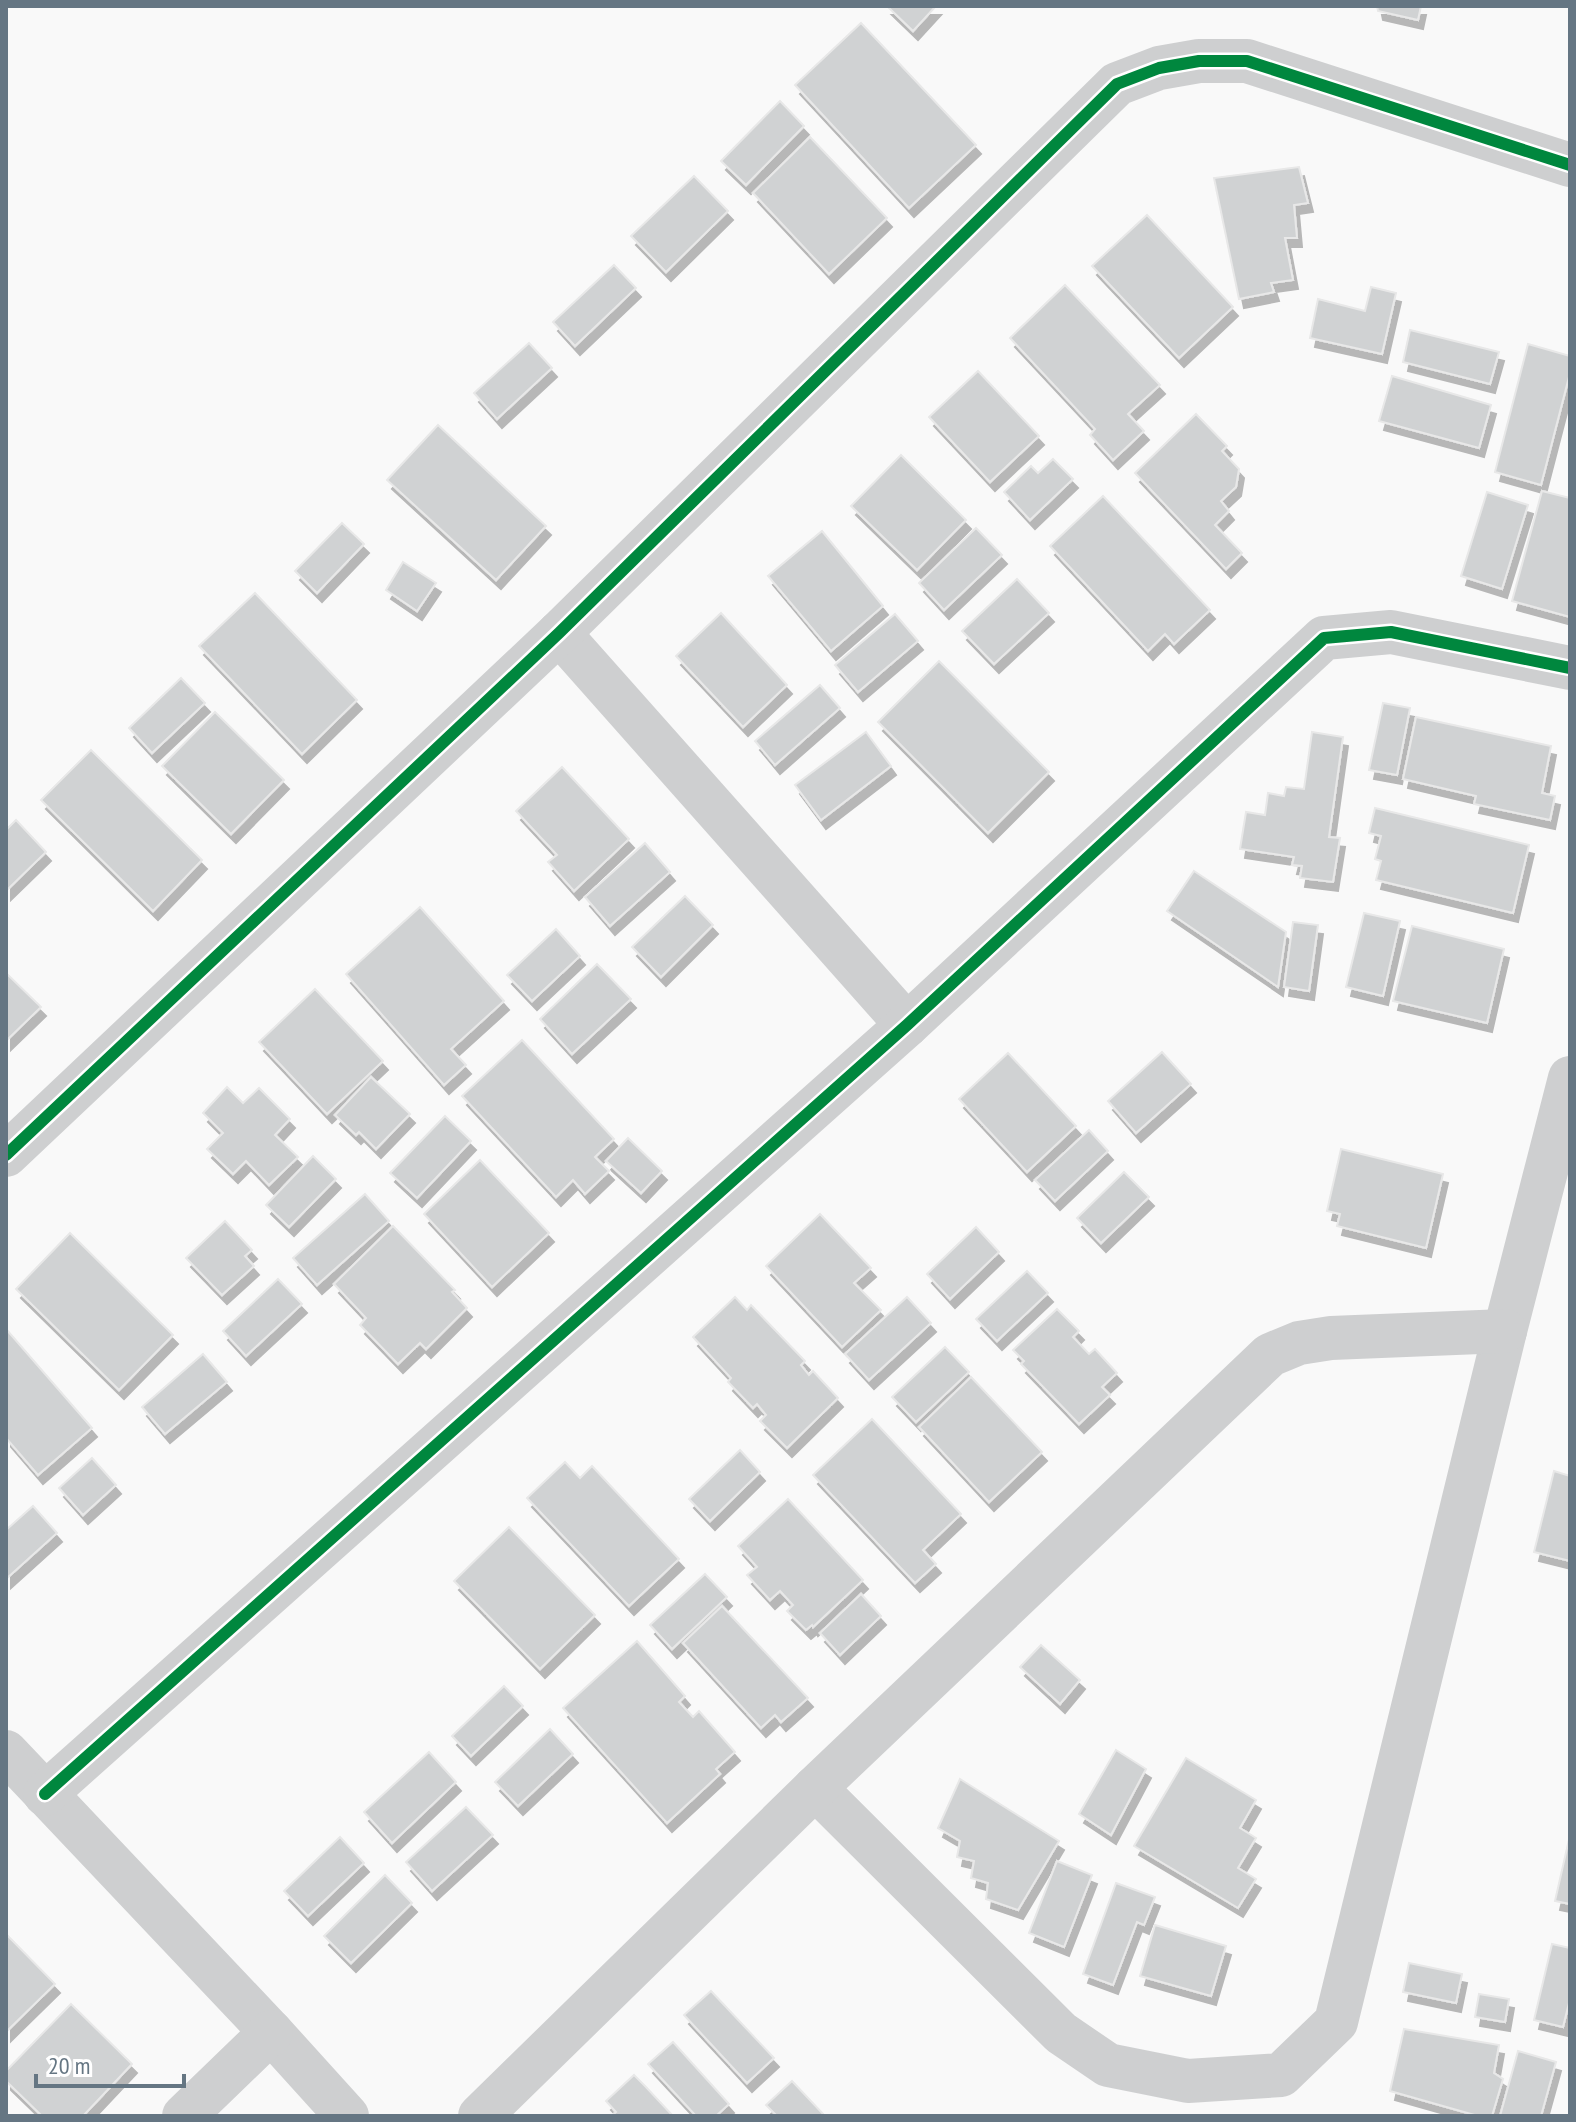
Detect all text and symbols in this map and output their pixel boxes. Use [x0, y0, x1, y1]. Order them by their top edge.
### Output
scale bar [36, 2038, 184, 2088]
text: 20 m [48, 2050, 90, 2081]

